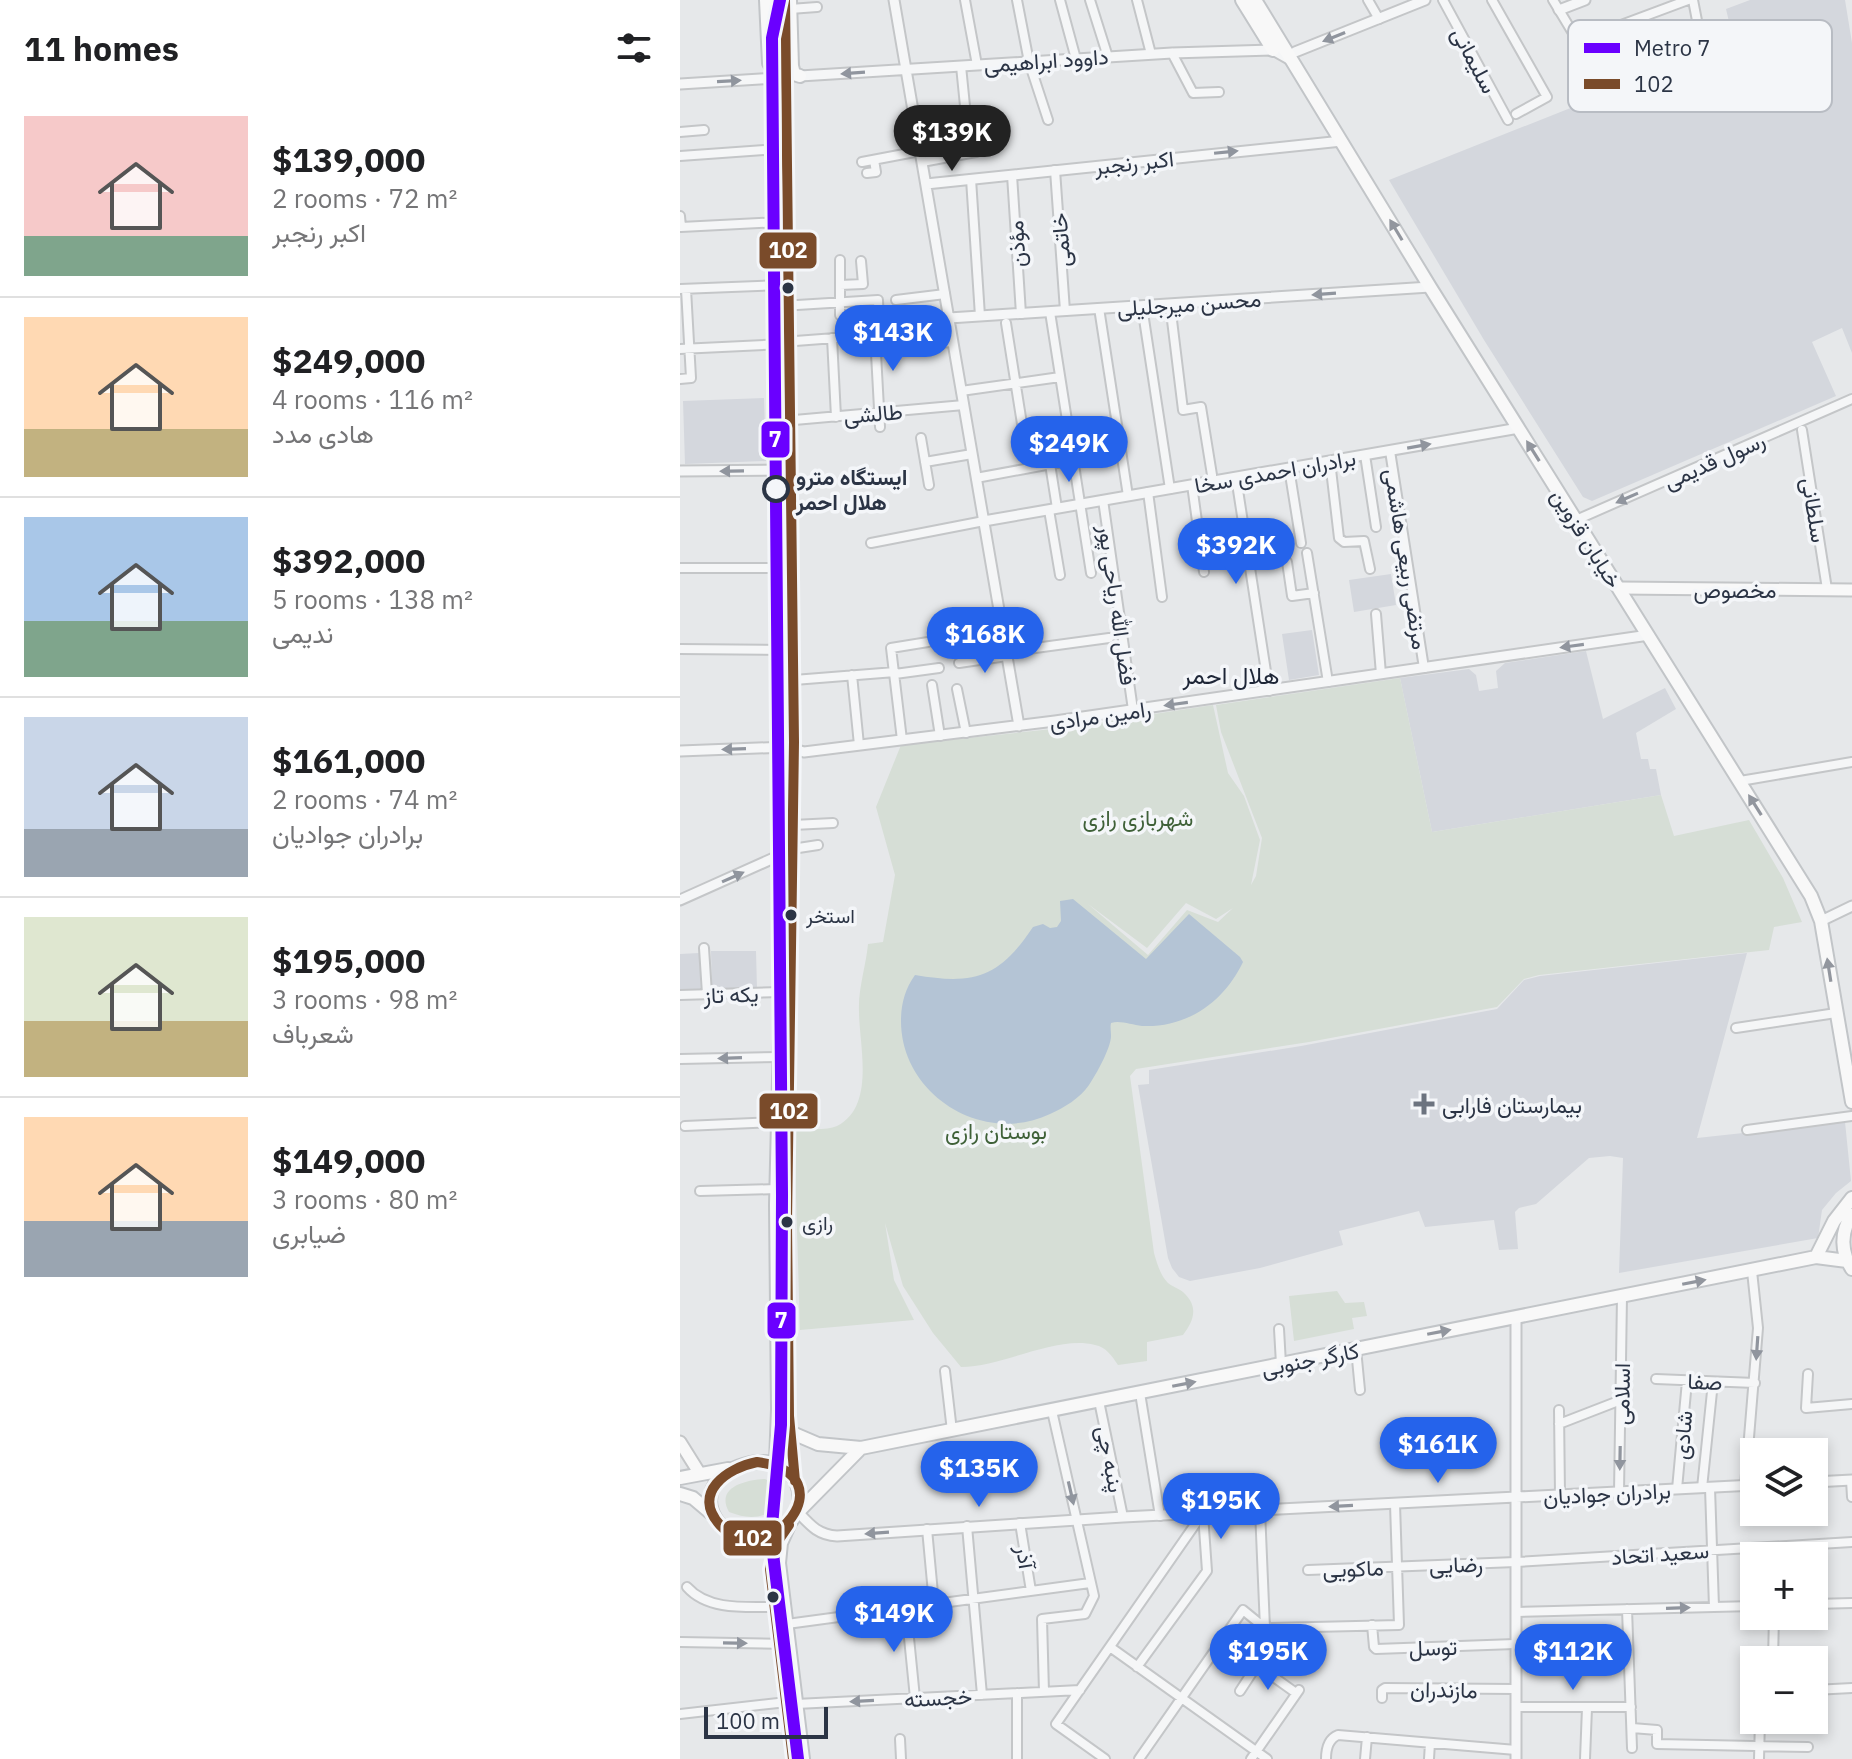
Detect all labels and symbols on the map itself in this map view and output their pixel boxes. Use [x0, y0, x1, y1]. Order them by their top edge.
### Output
legend [1568, 20, 1832, 112]
street label: سلیمانی [1445, 22, 1505, 98]
one-way arrow [1322, 30, 1346, 43]
text: Metro 7 [1634, 33, 1710, 62]
street label: داوود ابراهیمی [983, 41, 1109, 79]
one-way arrow [840, 67, 865, 80]
text: 102 [1634, 69, 1674, 98]
one-way arrow [717, 74, 742, 87]
pin: $139K [896, 105, 1008, 173]
street label: اکبر رنجبر [1092, 143, 1175, 181]
one-way arrow [1214, 146, 1239, 159]
street label: خاتمی [1044, 212, 1076, 268]
one-way arrow [1389, 219, 1403, 241]
street label: مؤذن [1000, 220, 1032, 268]
line badge: 102 [758, 231, 818, 270]
text: 102 [768, 235, 808, 264]
unlabelled marker [780, 280, 796, 296]
street label: محسن میرجلیلی [1116, 283, 1262, 323]
one-way arrow [1311, 288, 1336, 301]
pin: $143K [837, 305, 949, 373]
street label: طالشی [842, 396, 904, 430]
pin: $249K [1013, 416, 1125, 484]
line badge: 7 [760, 420, 791, 459]
text: 7 [768, 424, 782, 453]
street label: رسول قدیمی [1659, 425, 1769, 495]
one-way arrow [1407, 439, 1432, 451]
one-way arrow [1526, 440, 1540, 462]
street label: برادران احمدی سخا [1192, 443, 1358, 499]
place label: ایستگاه مترو هلال احمر [795, 462, 907, 516]
one-way arrow [719, 464, 744, 477]
street label: مرتضی ربیعی هاشمی [1378, 466, 1436, 652]
street label: سلطانی [1796, 475, 1834, 545]
marker: ایستگاه مترو هلال احمر [763, 476, 789, 502]
street label: خیابان قزوین [1545, 483, 1629, 593]
one-way arrow [1615, 491, 1639, 505]
pin: $392K [1180, 518, 1292, 586]
street label: فضل الله ریاحی پور [1091, 522, 1144, 687]
street label: مخصوص [1694, 575, 1776, 604]
pin: $168K [929, 607, 1041, 675]
one-way arrow [1559, 640, 1584, 653]
district label: هلال احمر [1182, 659, 1279, 691]
street label: رامین مرادی [1047, 694, 1153, 736]
one-way arrow [1164, 698, 1189, 711]
one-way arrow [721, 743, 746, 756]
one-way arrow [1748, 794, 1762, 816]
park label: شهربازی رازی [1083, 803, 1193, 832]
one-way arrow [721, 870, 744, 883]
place label: استخر [805, 902, 855, 929]
marker: استخر [783, 907, 799, 923]
one-way arrow [1822, 957, 1834, 982]
street label: یکه تاز [702, 979, 759, 1009]
one-way arrow [717, 1052, 742, 1064]
place label: بیمارستان فارابی [1442, 1090, 1582, 1119]
line badge: 102 [758, 1092, 819, 1130]
marker: بیمارستان فارابی [1413, 1093, 1435, 1115]
text: 102 [769, 1096, 809, 1125]
park label: بوستان رازی [945, 1116, 1047, 1145]
place label: رازی [802, 1209, 833, 1236]
marker: رازی [779, 1214, 795, 1230]
one-way arrow [1682, 1275, 1707, 1288]
line badge: 7 [766, 1301, 797, 1340]
text: 7 [774, 1305, 788, 1334]
one-way arrow [1427, 1326, 1452, 1338]
street label: کارگر جنوبی [1259, 1335, 1362, 1383]
one-way arrow [1750, 1336, 1763, 1361]
street label: اسلامی [1606, 1363, 1636, 1425]
street label: صفا [1687, 1366, 1723, 1396]
one-way arrow [1172, 1377, 1197, 1390]
street label: شادی [1665, 1409, 1699, 1461]
pin: $161K [1382, 1417, 1494, 1485]
street label: پنبه چی [1089, 1423, 1132, 1495]
pin: $135K [923, 1441, 1035, 1509]
one-way arrow [1614, 1446, 1626, 1471]
pin: $195K [1165, 1473, 1277, 1541]
street label: برادران جوادیان [1542, 1475, 1672, 1511]
one-way arrow [1065, 1480, 1078, 1505]
one-way arrow [1328, 1500, 1353, 1513]
line badge: 102 [722, 1519, 783, 1557]
text: 102 [733, 1523, 773, 1552]
one-way arrow [864, 1527, 889, 1540]
street label: سعید اتحاد [1610, 1535, 1710, 1571]
street label: آذر [1010, 1542, 1042, 1573]
street label: رضایی [1428, 1549, 1484, 1579]
street label: ماکویی [1322, 1552, 1384, 1584]
pin: $149K [838, 1586, 950, 1654]
unlabelled marker [765, 1589, 781, 1605]
one-way arrow [1666, 1601, 1691, 1614]
pin: $195K [1212, 1624, 1324, 1692]
pin: $112K [1517, 1624, 1629, 1692]
street label: توسل [1408, 1632, 1458, 1662]
one-way arrow [723, 1637, 748, 1650]
street label: مازندران [1410, 1674, 1478, 1704]
street label: خجسته [903, 1681, 973, 1713]
one-way arrow [849, 1695, 874, 1708]
scale bar [704, 1703, 828, 1739]

